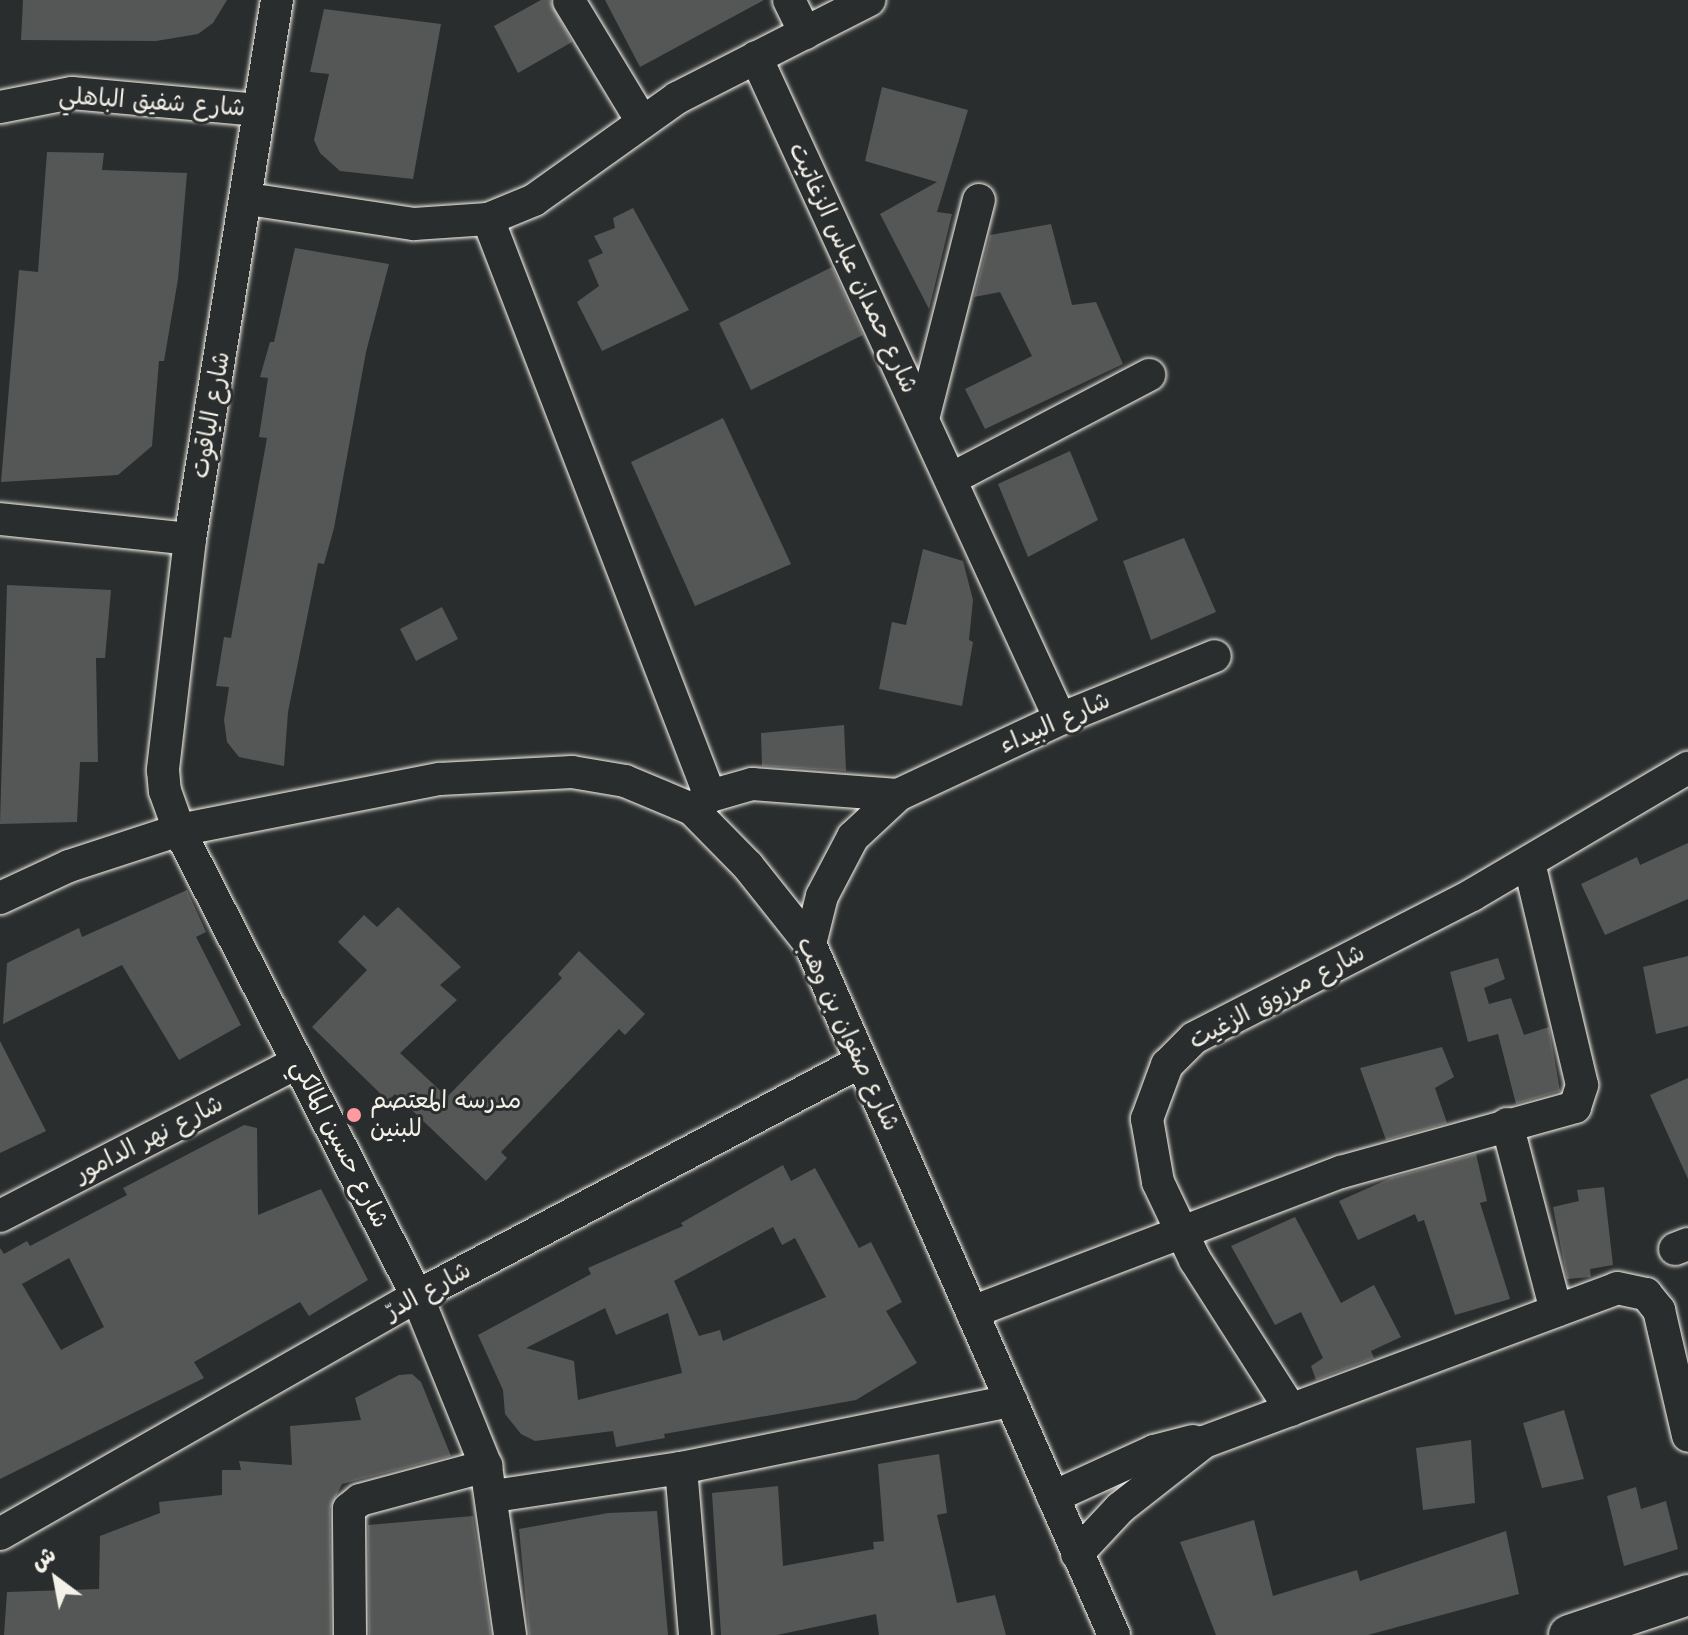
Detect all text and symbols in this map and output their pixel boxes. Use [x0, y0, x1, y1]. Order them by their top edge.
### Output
street label: شارع شفيق الباهلي [58, 81, 246, 123]
street label: شارع حمدان عباس الزغاتيت [782, 138, 924, 398]
street label: شارع الياقوت [186, 349, 236, 481]
street label: شارع البيداء [995, 686, 1115, 760]
street label: شارع صفوان بن وهب [790, 932, 906, 1136]
street label: شارع مرزوق الزغيت [1184, 939, 1370, 1055]
street label: شارع حسين المالكي [285, 1055, 395, 1233]
place label: مدرسه المعتصم للبنين [370, 1087, 521, 1143]
street label: شارع نهر الدامور [70, 1089, 228, 1189]
marker: مدرسه المعتصم للبنين [345, 1106, 363, 1124]
street label: شارع الدرّ [380, 1256, 476, 1326]
north arrow [16, 1539, 96, 1619]
text: ش [26, 1541, 60, 1576]

